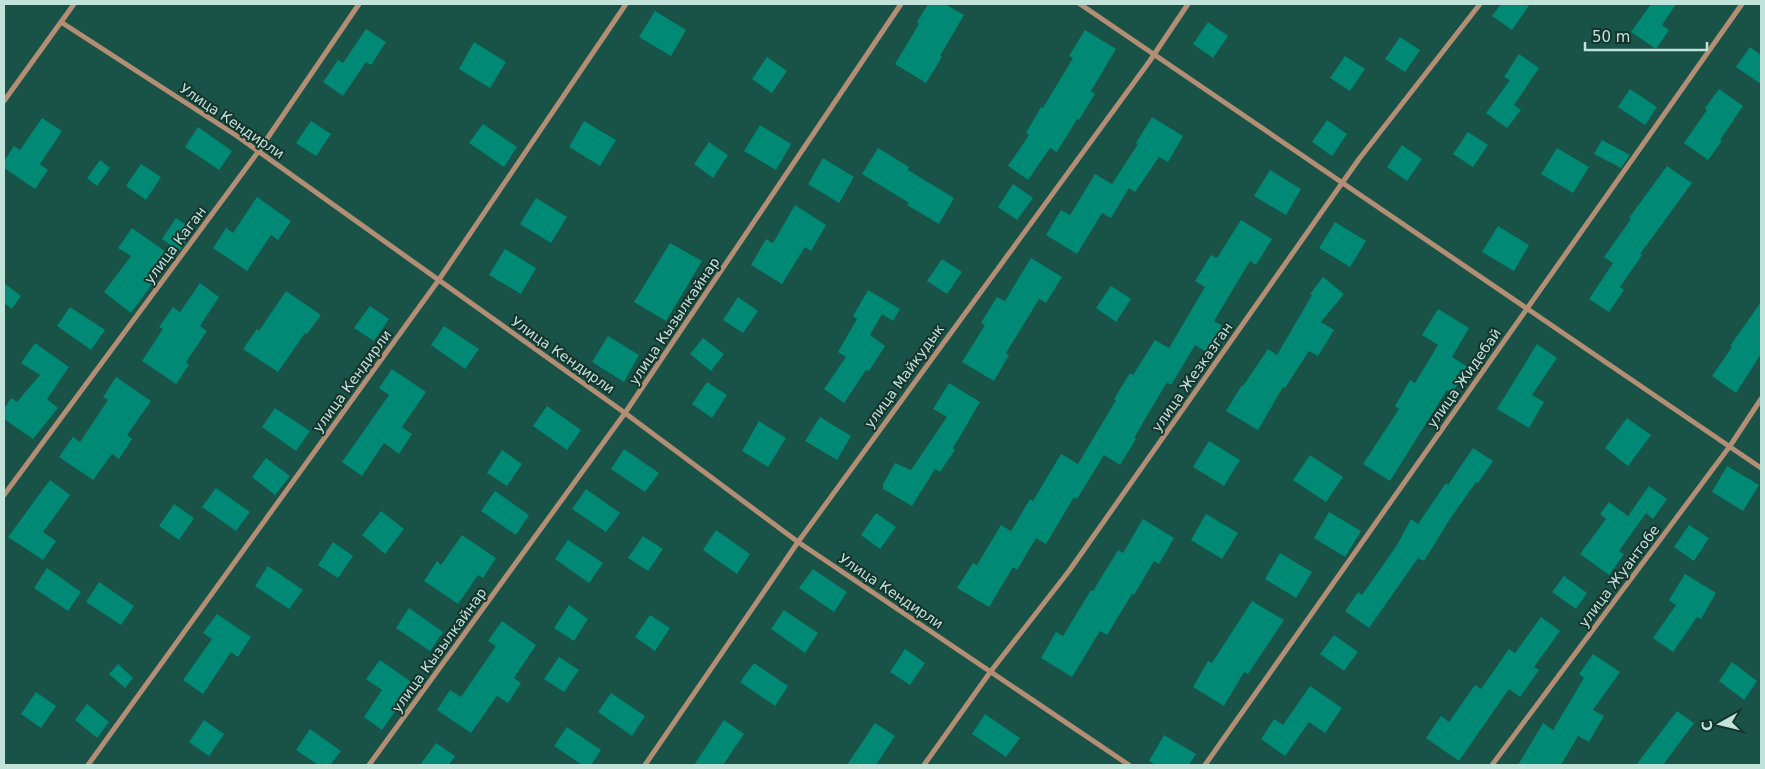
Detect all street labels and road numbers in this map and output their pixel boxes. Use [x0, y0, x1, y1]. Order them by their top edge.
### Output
street label: Улица Кендирли [177, 80, 287, 162]
street label: улица Каган [141, 203, 209, 287]
street label: улица Кызылкайнар [625, 254, 723, 388]
street label: Улица Кендирли [508, 313, 618, 397]
street label: улица Жезказган [1148, 319, 1236, 435]
street label: улица Майкудык [861, 321, 947, 431]
street label: улица Жидебай [1424, 325, 1504, 431]
street label: улица Кендирли [310, 327, 394, 435]
street label: улица Жуантобе [1575, 522, 1663, 630]
street label: Улица Кендирли [836, 550, 946, 632]
street label: улица Кызылкайнар [388, 585, 490, 715]

